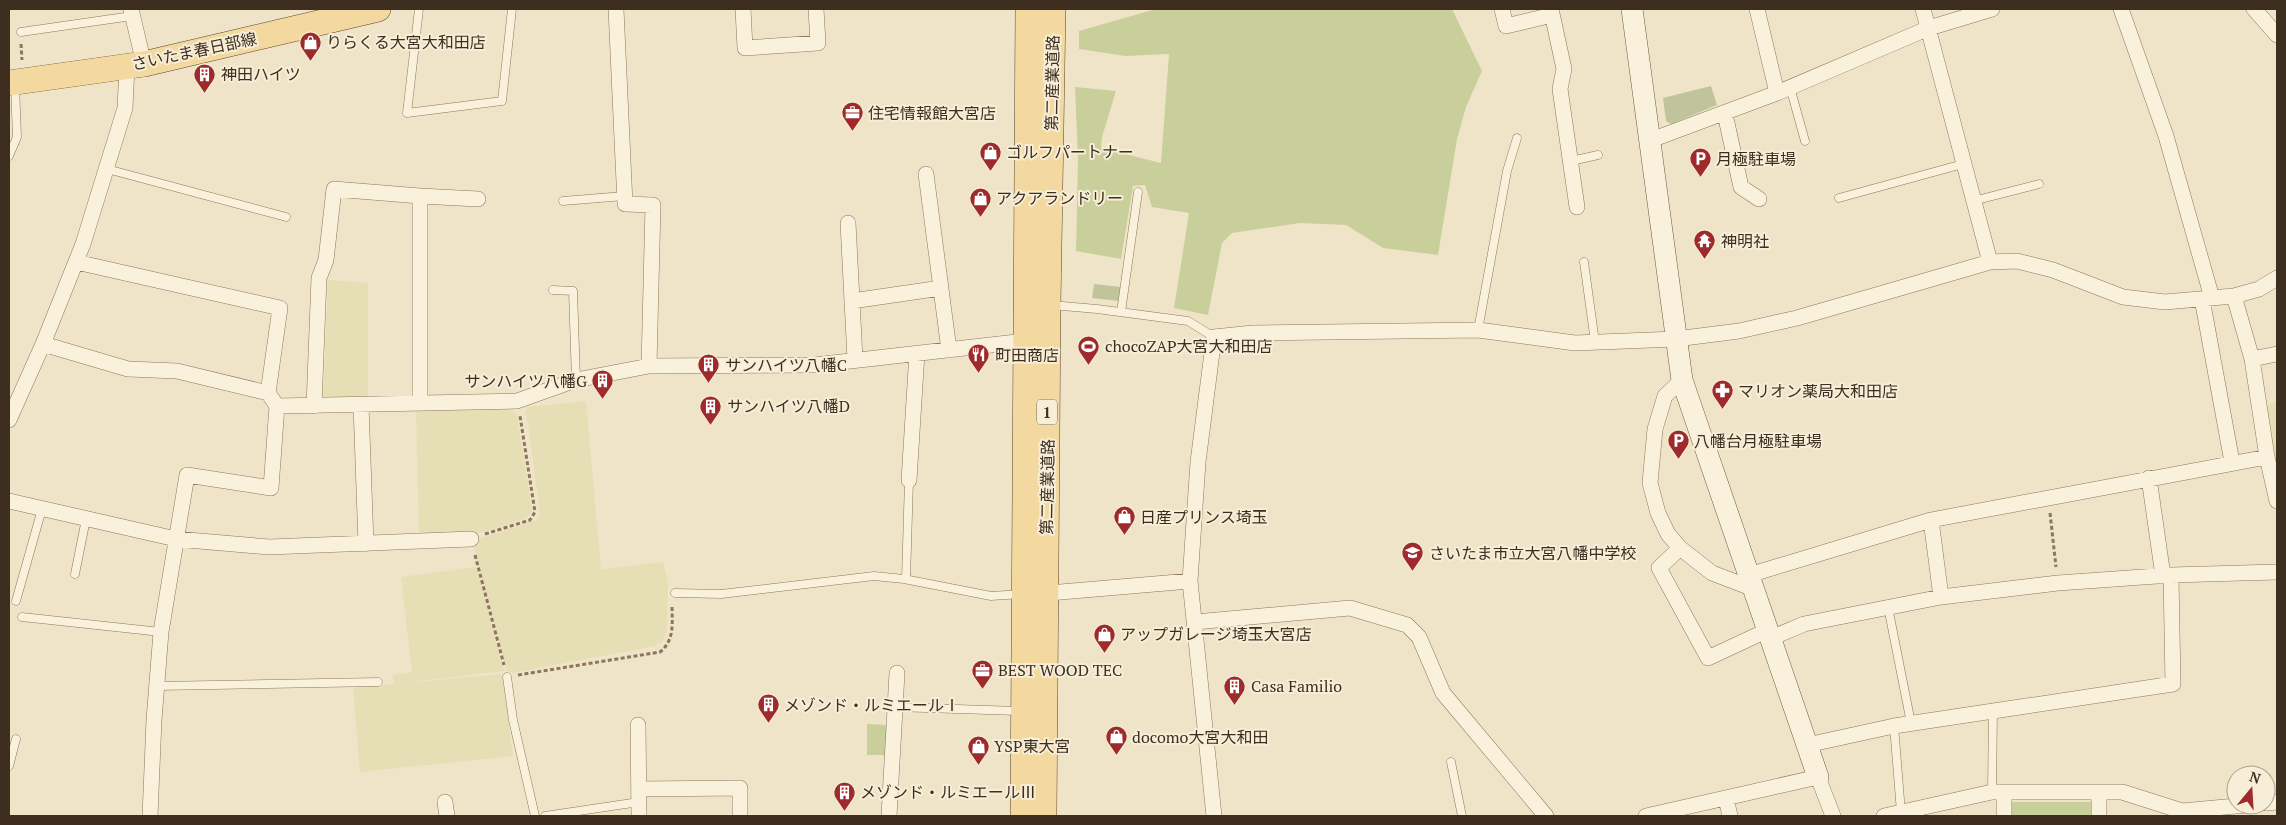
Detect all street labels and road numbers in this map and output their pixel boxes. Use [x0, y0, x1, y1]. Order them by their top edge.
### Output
street label: さいたま春日部線 [129, 27, 259, 75]
street label: 第二産業道路 [1040, 35, 1064, 131]
road number: 1 [1037, 400, 1057, 424]
street label: 第二産業道路 [1035, 439, 1059, 535]

